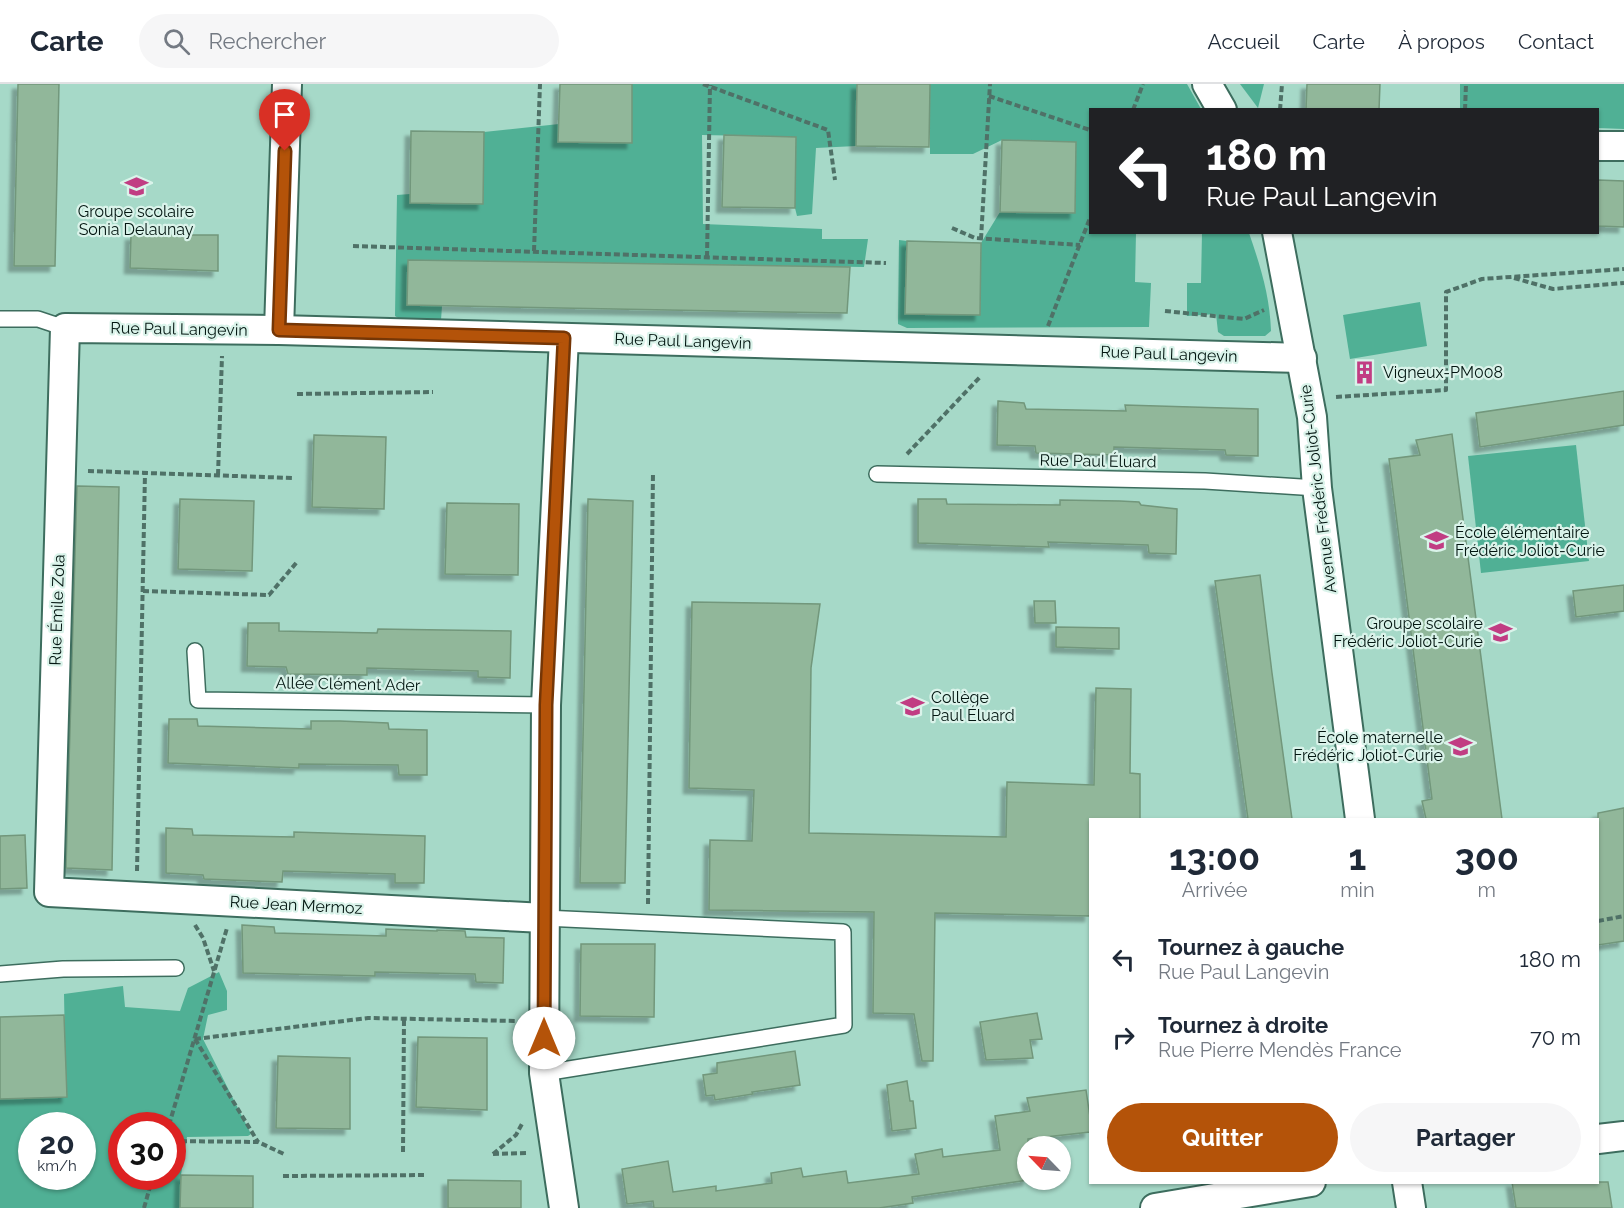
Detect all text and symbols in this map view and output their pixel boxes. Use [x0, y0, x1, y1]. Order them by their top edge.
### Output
search box [139, 14, 559, 68]
text: Carte [30, 25, 103, 58]
icon: search [160, 25, 193, 58]
text: Rechercher [208, 28, 326, 54]
text: Accueil [1208, 29, 1280, 54]
text: Carte [1313, 29, 1365, 54]
text: À propos [1398, 29, 1485, 54]
text: Contact [1518, 29, 1594, 54]
pin [259, 89, 310, 151]
icon: arrive [268, 98, 301, 131]
text: 180 m [1206, 131, 1327, 180]
icon: left [1107, 132, 1185, 210]
school or university icon: Groupe scolaire Sonia Delaunay [123, 173, 149, 199]
text: Rue Paul Langevin [1206, 181, 1437, 212]
place label: Groupe scolaire Sonia Delaunay [78, 202, 194, 239]
street label: Rue Paul Langevin [110, 318, 248, 340]
street label: Rue Paul Langevin [614, 329, 752, 353]
street label: Rue Paul Langevin [1100, 342, 1238, 366]
building icon: Vigneux-PM008 [1352, 359, 1378, 385]
place label: Vigneux-PM008 [1383, 363, 1503, 382]
street label: Avenue Frédéric Joliot-Curie [1296, 384, 1340, 594]
street label: Rue Paul Éluard [1039, 449, 1157, 472]
place label: École élémentaire Frédéric Joliot-Curie [1455, 522, 1605, 560]
school or university icon: École élémentaire Frédéric Joliot-Curie [1424, 528, 1450, 554]
street label: Rue Émile Zola [45, 554, 68, 666]
place label: Groupe scolaire Frédéric Joliot-Curie [1333, 614, 1483, 651]
school or university icon: Groupe scolaire Frédéric Joliot-Curie [1488, 619, 1514, 645]
street label: Allée Clément Ader [275, 673, 421, 695]
place label: Collège Paul Éluard [931, 688, 1015, 725]
school or university icon: Collège Paul Éluard [900, 693, 926, 719]
place label: École maternelle Frédéric Joliot-Curie [1293, 727, 1443, 765]
school or university icon: École maternelle Frédéric Joliot-Curie [1448, 733, 1474, 759]
text: 13:00 [1169, 836, 1260, 878]
text: 1 [1348, 836, 1366, 878]
text: 300 [1455, 836, 1519, 878]
text: Arrivée [1182, 878, 1247, 902]
text: min [1340, 878, 1375, 902]
text: m [1478, 878, 1496, 902]
street label: Rue Jean Mermoz [229, 892, 363, 918]
text: Tournez à gauche [1158, 934, 1344, 960]
icon: left [1107, 943, 1140, 976]
text: 180 m [1519, 946, 1581, 972]
text: Rue Paul Langevin [1158, 960, 1329, 984]
position arrow [512, 1006, 576, 1070]
text: Tournez à droite [1158, 1012, 1328, 1038]
icon: right [1107, 1021, 1140, 1054]
text: 70 m [1530, 1024, 1581, 1050]
text: Rue Pierre Mendès France [1158, 1038, 1402, 1062]
button: Quitter [1107, 1103, 1338, 1172]
button: Partager [1350, 1103, 1581, 1172]
speed limit sign: 30 [108, 1112, 186, 1190]
text: 20 [39, 1126, 75, 1161]
north arrow [1017, 1136, 1071, 1190]
map controls [1017, 1136, 1071, 1190]
text: km/h [37, 1157, 77, 1175]

